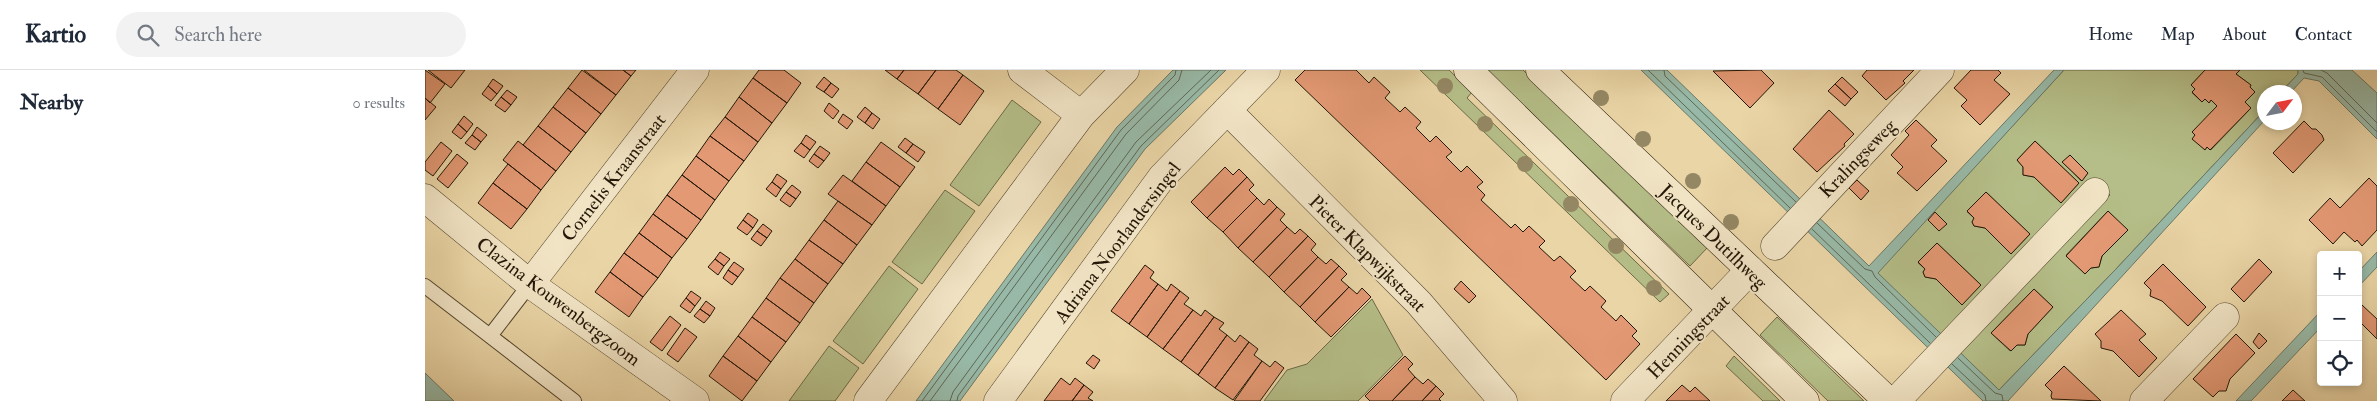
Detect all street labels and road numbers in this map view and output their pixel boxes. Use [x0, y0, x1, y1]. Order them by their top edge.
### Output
street label: Cornelis Kraanstraat [556, 109, 671, 246]
street label: Kralingseweg [1814, 114, 1902, 203]
street label: Adriana Noorlandersingel [1049, 157, 1186, 329]
street label: Jacques Dutilhweg [1654, 178, 1773, 295]
street label: Pieter Klapwijkstraat [1303, 190, 1431, 318]
street label: Clazina Kouwenbergzoom [472, 232, 645, 372]
street label: Henningstraat [1642, 289, 1735, 384]

